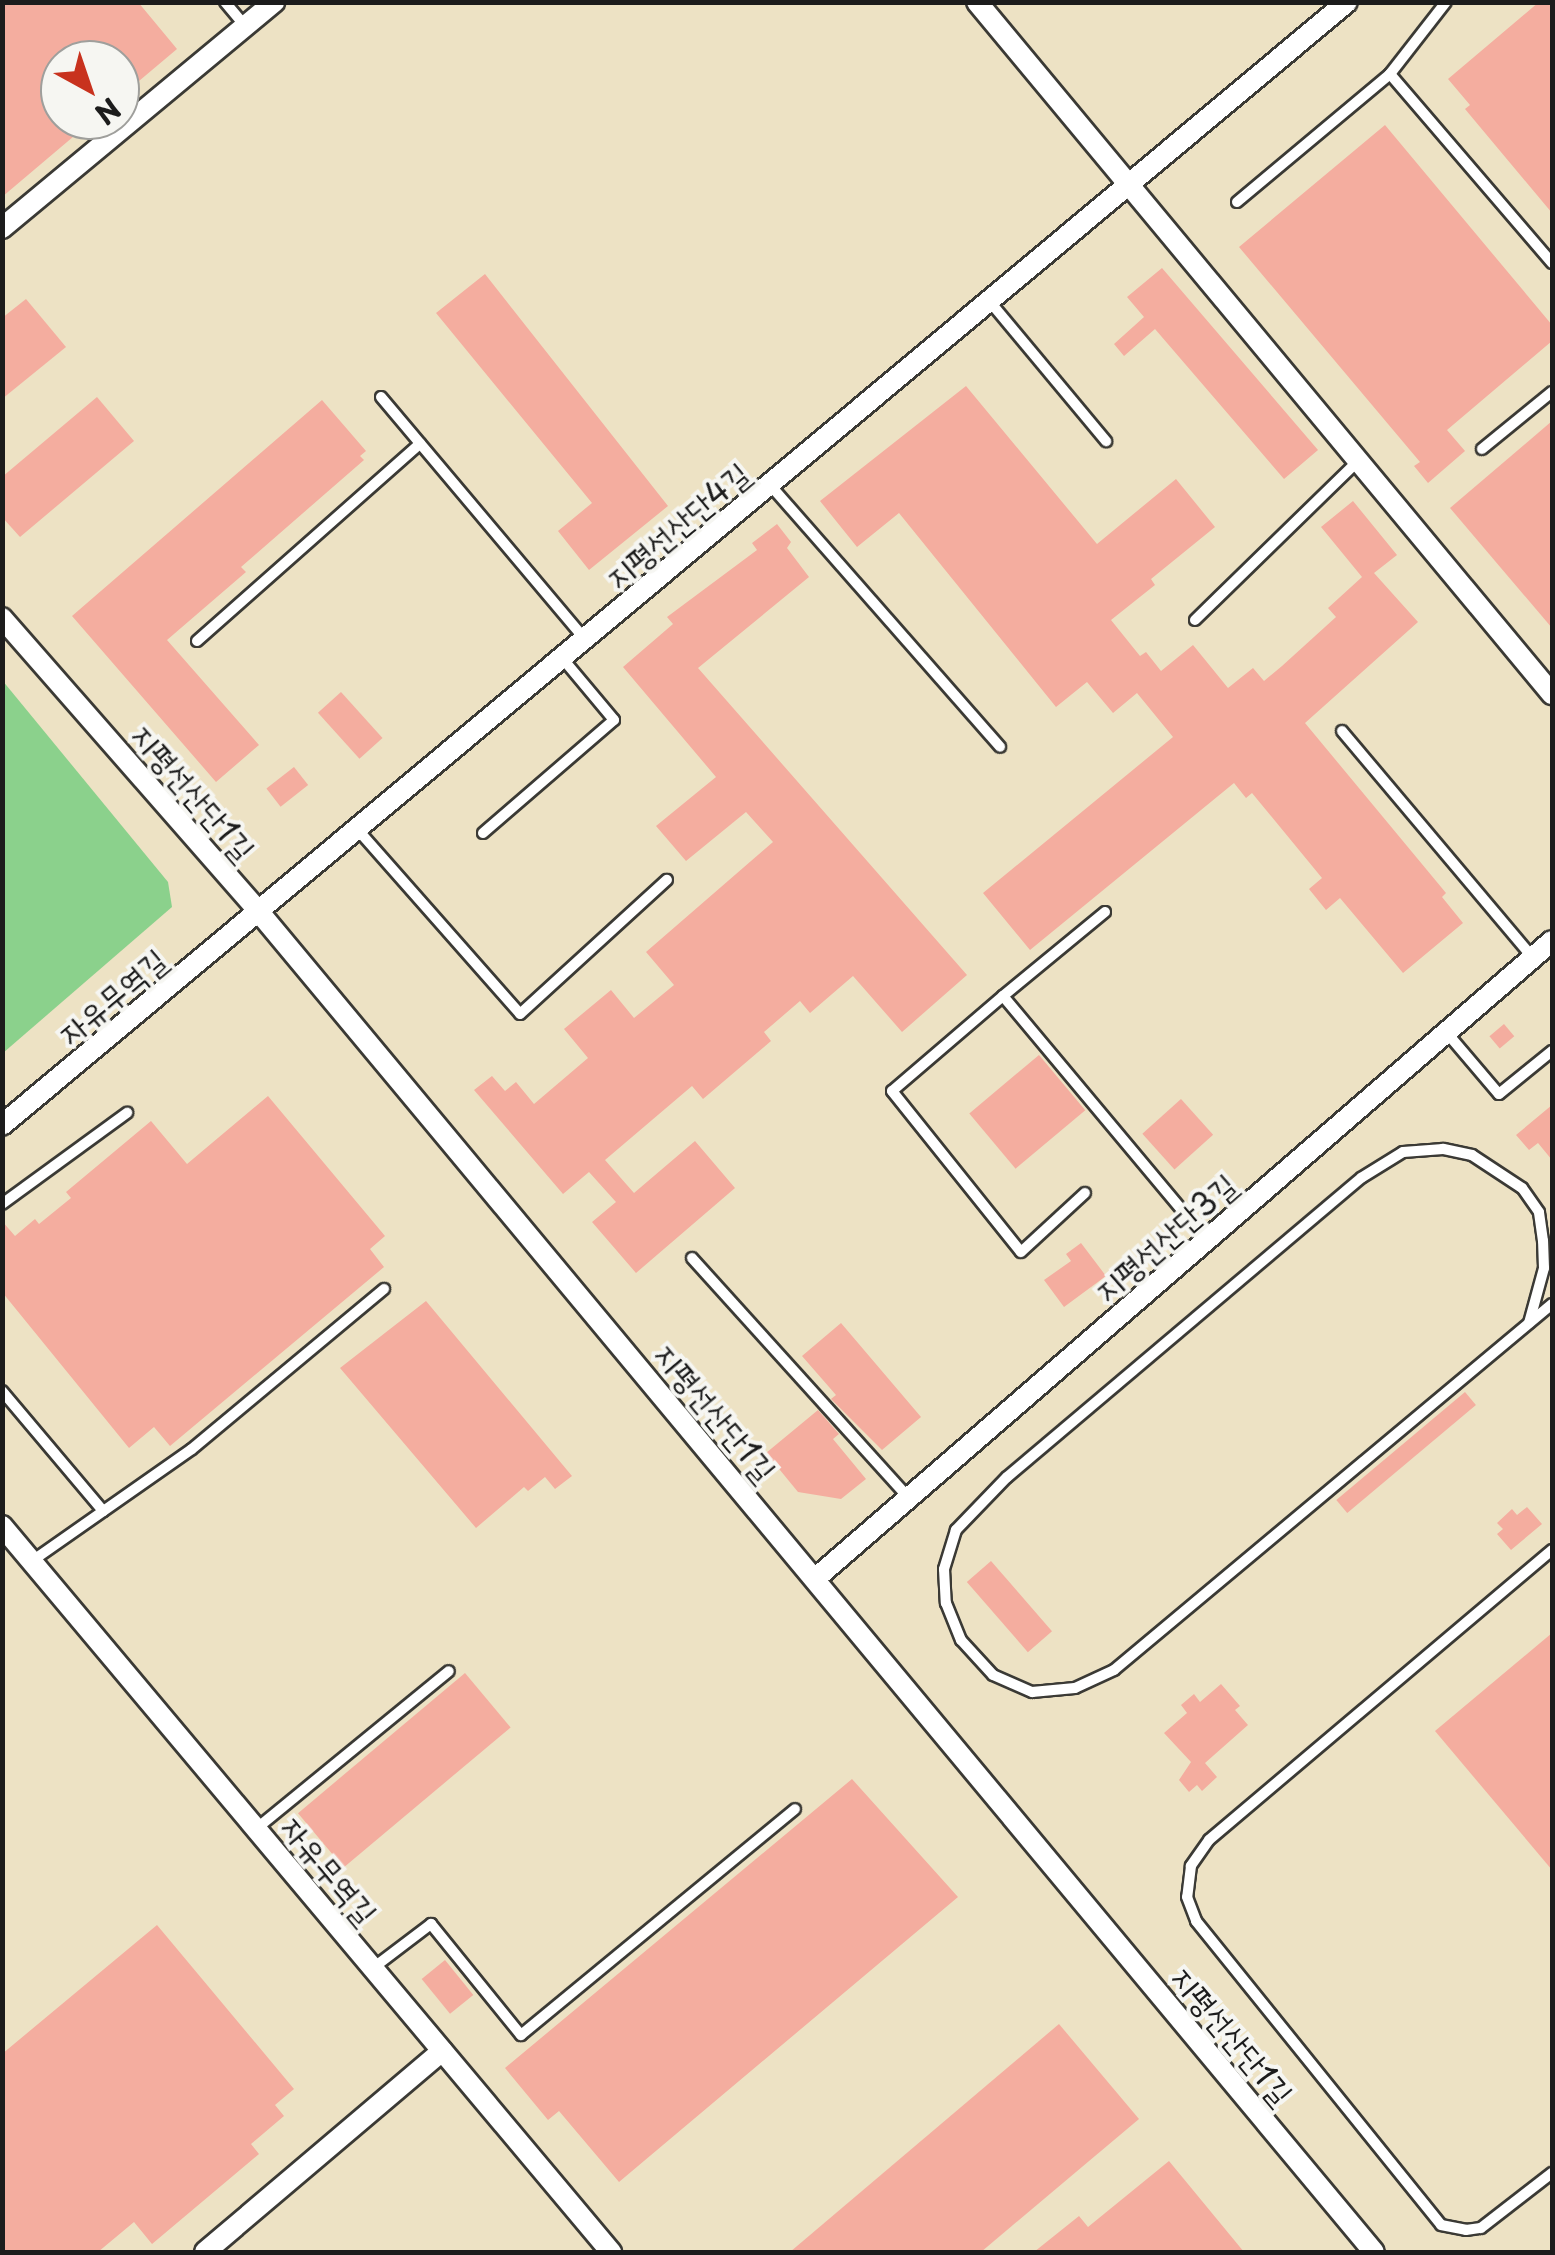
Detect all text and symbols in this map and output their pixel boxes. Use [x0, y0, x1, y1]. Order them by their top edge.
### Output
north arrow [40, 40, 140, 140]
text: N [86, 88, 131, 135]
street label: 지평선산단4길 [597, 454, 757, 596]
street label: 지평선산단1길 [124, 716, 264, 868]
street label: 자유무역길 [50, 940, 174, 1052]
street label: 지평선산단3길 [1086, 1165, 1244, 1309]
street label: 지평선산단1길 [647, 1335, 785, 1489]
street label: 자유무역길 [274, 1808, 386, 1932]
street label: 지평선산단1길 [1164, 1958, 1302, 2112]

